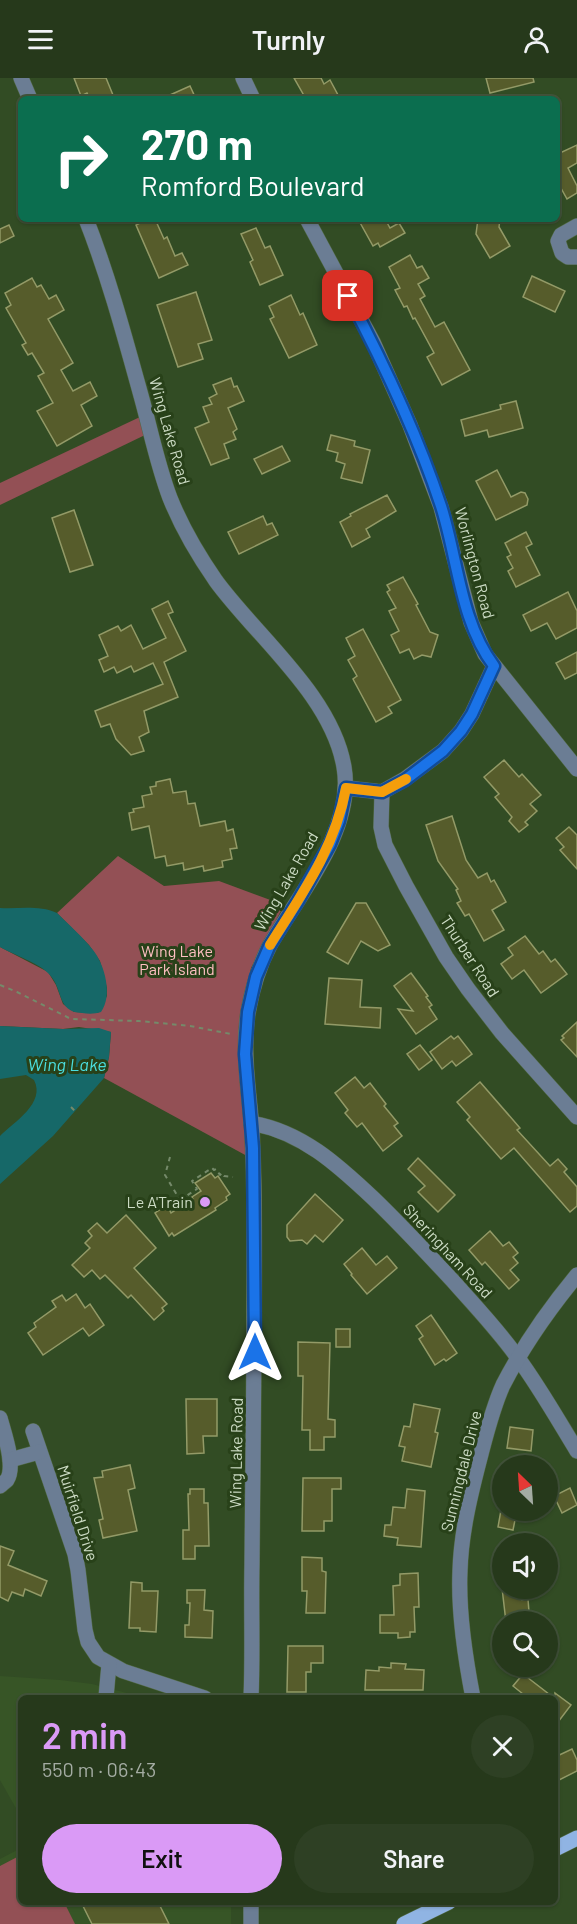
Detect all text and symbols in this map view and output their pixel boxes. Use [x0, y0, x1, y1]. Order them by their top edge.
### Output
icon: menu [24, 23, 57, 56]
text: Turnly [252, 23, 325, 55]
icon: person [520, 23, 553, 56]
text: 270 m [141, 118, 253, 168]
icon: right [42, 120, 120, 198]
text: Romford Boulevard [141, 169, 365, 201]
pin [322, 270, 373, 321]
icon: arrive [331, 279, 364, 312]
street label: Wing Lake Road [146, 375, 195, 487]
street label: Worlington Road [452, 505, 499, 621]
street label: Wing Lake Road [250, 828, 321, 933]
street label: Thurber Road [437, 911, 504, 1000]
park label: Wing Lake Park Island [139, 941, 215, 978]
water label: Wing Lake [27, 1053, 107, 1075]
place label: Le A'Train [127, 1192, 193, 1211]
marker: Le A'Train [198, 1195, 212, 1209]
street label: Sheringham Road [400, 1200, 497, 1302]
position arrow [223, 1320, 287, 1384]
street label: Wing Lake Road [225, 1398, 246, 1508]
street label: Sunningdale Drive [436, 1408, 485, 1534]
north arrow [492, 1455, 558, 1521]
map controls [492, 1455, 558, 1677]
street label: Muirfield Drive [54, 1463, 103, 1563]
button: sound [492, 1533, 558, 1599]
button: search [492, 1611, 558, 1677]
text: 2 min [42, 1713, 128, 1756]
button: close [471, 1715, 534, 1778]
text: 550 m · 06:43 [42, 1757, 156, 1781]
button: Exit [42, 1824, 282, 1893]
button: Share [294, 1824, 534, 1893]

